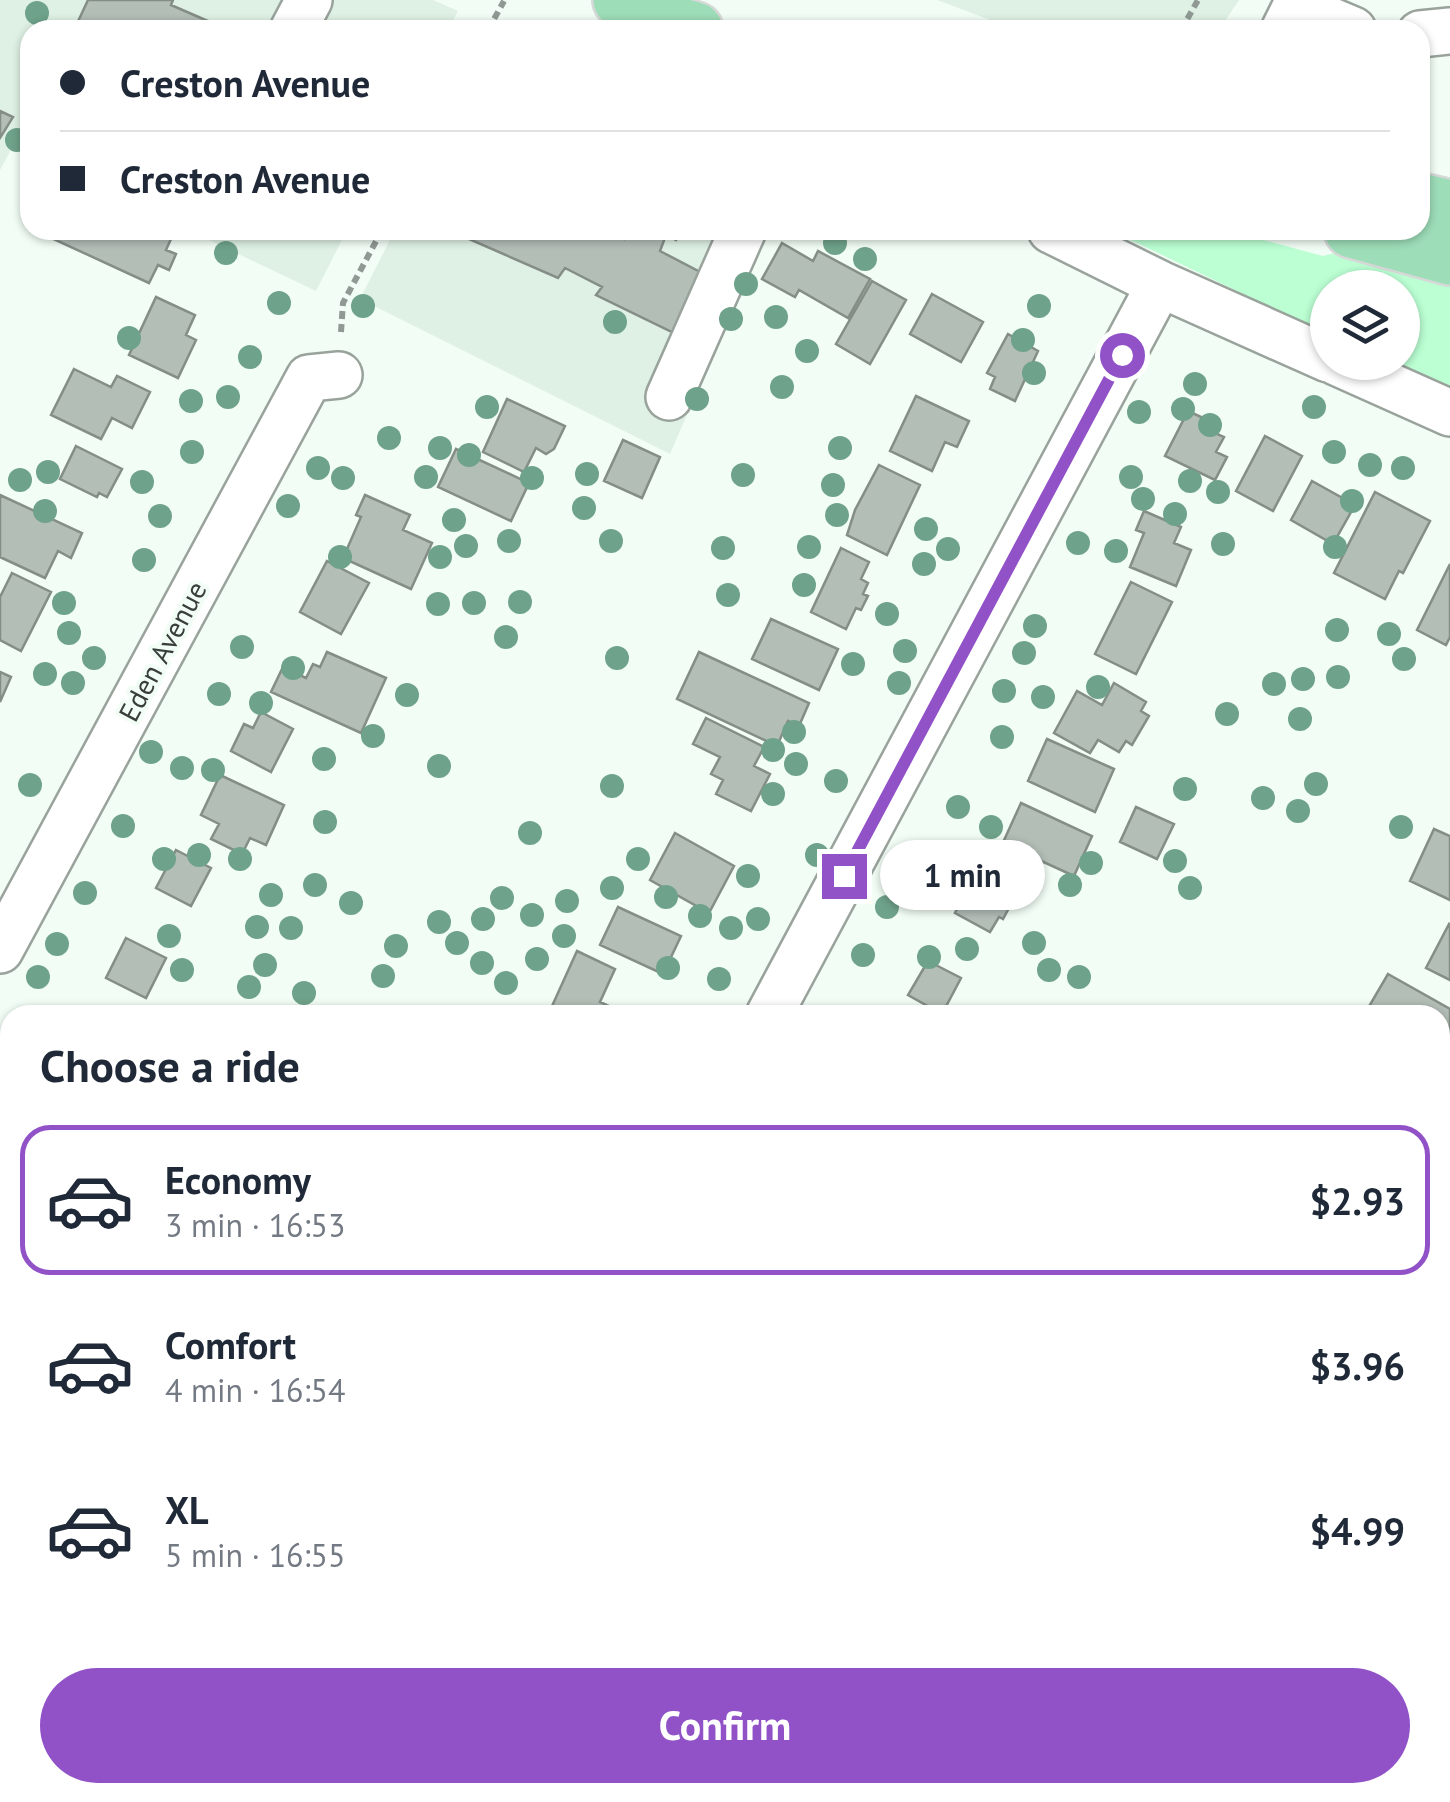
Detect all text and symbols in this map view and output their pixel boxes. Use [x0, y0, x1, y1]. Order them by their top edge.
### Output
text: Creston Avenue [120, 58, 370, 107]
text: Creston Avenue [120, 154, 370, 203]
map controls [1310, 270, 1420, 380]
button: layers [1310, 270, 1420, 380]
route start [1100, 333, 1145, 378]
street label: Eden Avenue [110, 574, 214, 728]
callout: 1 min [879, 841, 1044, 911]
route end [822, 854, 867, 899]
text: 1 min [923, 854, 1002, 896]
text: Choose a ride [40, 1036, 300, 1094]
icon: car [45, 1155, 135, 1245]
text: Economy [165, 1155, 311, 1204]
text: $2.93 [1309, 1176, 1405, 1225]
text: 3 min · 16:53 [165, 1204, 345, 1246]
icon: car [45, 1320, 135, 1410]
text: Comfort [165, 1320, 296, 1369]
text: $3.96 [1309, 1341, 1405, 1390]
text: 4 min · 16:54 [165, 1369, 345, 1411]
icon: car [45, 1485, 135, 1575]
text: XL [165, 1485, 209, 1534]
text: $4.99 [1309, 1506, 1405, 1555]
text: 5 min · 16:55 [165, 1534, 345, 1576]
button: Confirm [40, 1668, 1410, 1783]

